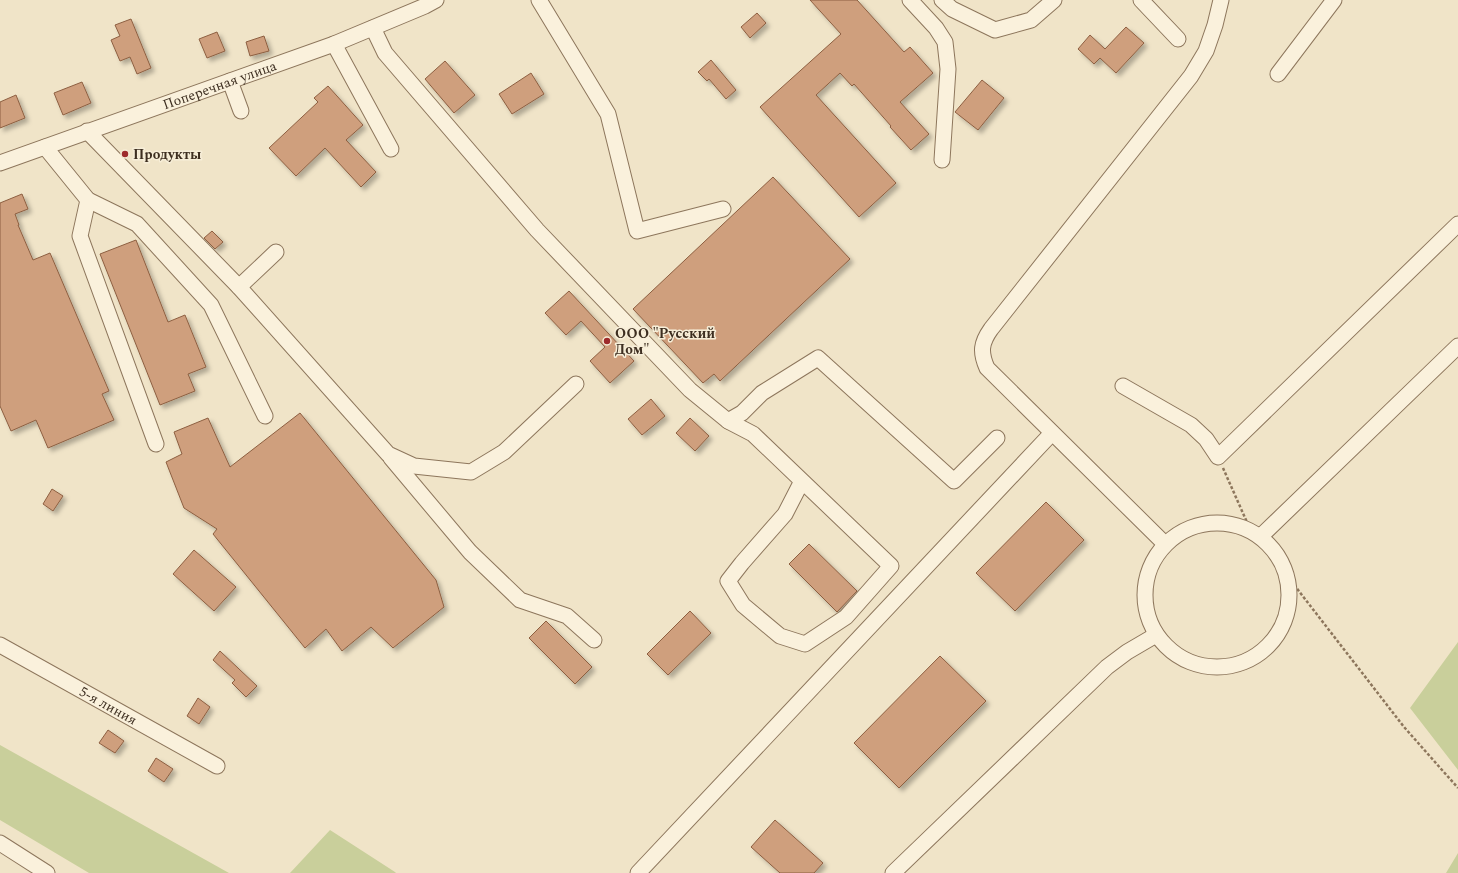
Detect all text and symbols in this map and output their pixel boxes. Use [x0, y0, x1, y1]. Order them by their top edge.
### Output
street label: Поперечная улица [160, 55, 280, 115]
place label: Продукты [133, 144, 201, 165]
marker: Продукты [120, 149, 130, 159]
place label: ООО "Русский Дом" [615, 323, 715, 360]
marker: ООО "Русский Дом" [602, 336, 612, 346]
street label: 5-я линия [75, 681, 141, 730]

